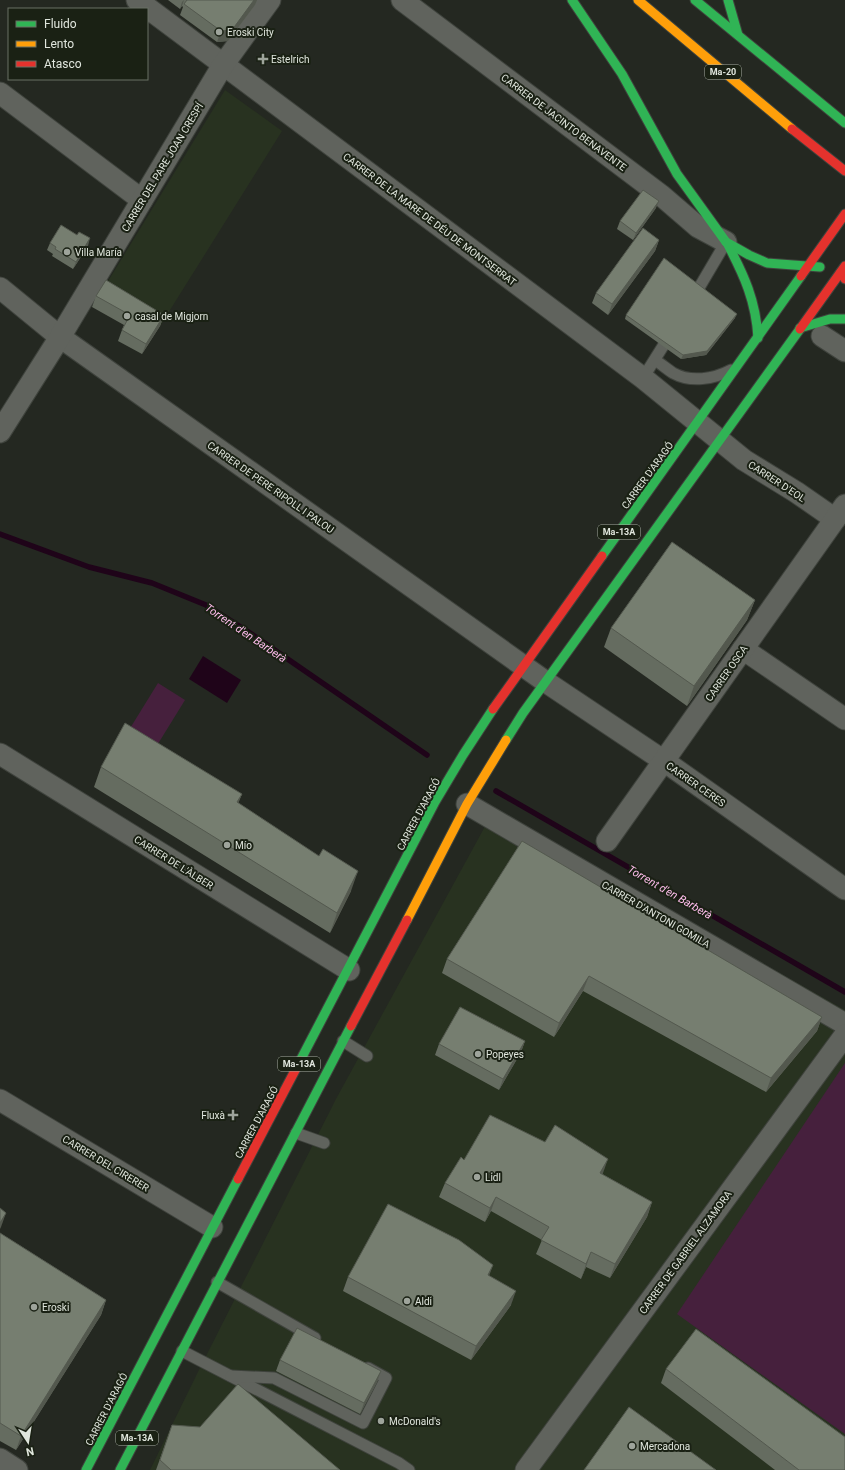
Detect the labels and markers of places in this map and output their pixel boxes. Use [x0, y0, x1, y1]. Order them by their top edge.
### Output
marker: Eroski City [214, 27, 224, 37]
place label: Eroski City [227, 27, 274, 38]
marker: Estelrich [258, 54, 268, 64]
place label: Estelrich [271, 54, 309, 65]
marker: Villa María [62, 247, 72, 257]
place label: Villa María [75, 247, 122, 258]
marker: casal de Migjorn [122, 311, 132, 321]
place label: casal de Migjorn [135, 311, 208, 322]
marker: Mío [222, 840, 232, 850]
place label: Mío [235, 840, 252, 851]
marker: Popeyes [473, 1049, 483, 1059]
place label: Popeyes [486, 1049, 524, 1060]
place label: Fluxà [201, 1110, 225, 1121]
marker: Fluxà [228, 1110, 238, 1120]
marker: Lidl [472, 1172, 482, 1182]
place label: Lidl [485, 1172, 501, 1183]
marker: Aldi [402, 1296, 412, 1306]
place label: Aldi [415, 1296, 432, 1307]
marker: Eroski [29, 1302, 39, 1312]
place label: Eroski [42, 1302, 69, 1313]
marker: McDonald's [376, 1416, 386, 1426]
place label: McDonald's [389, 1416, 441, 1427]
marker: Mercadona [627, 1441, 637, 1451]
place label: Mercadona [640, 1441, 690, 1452]

